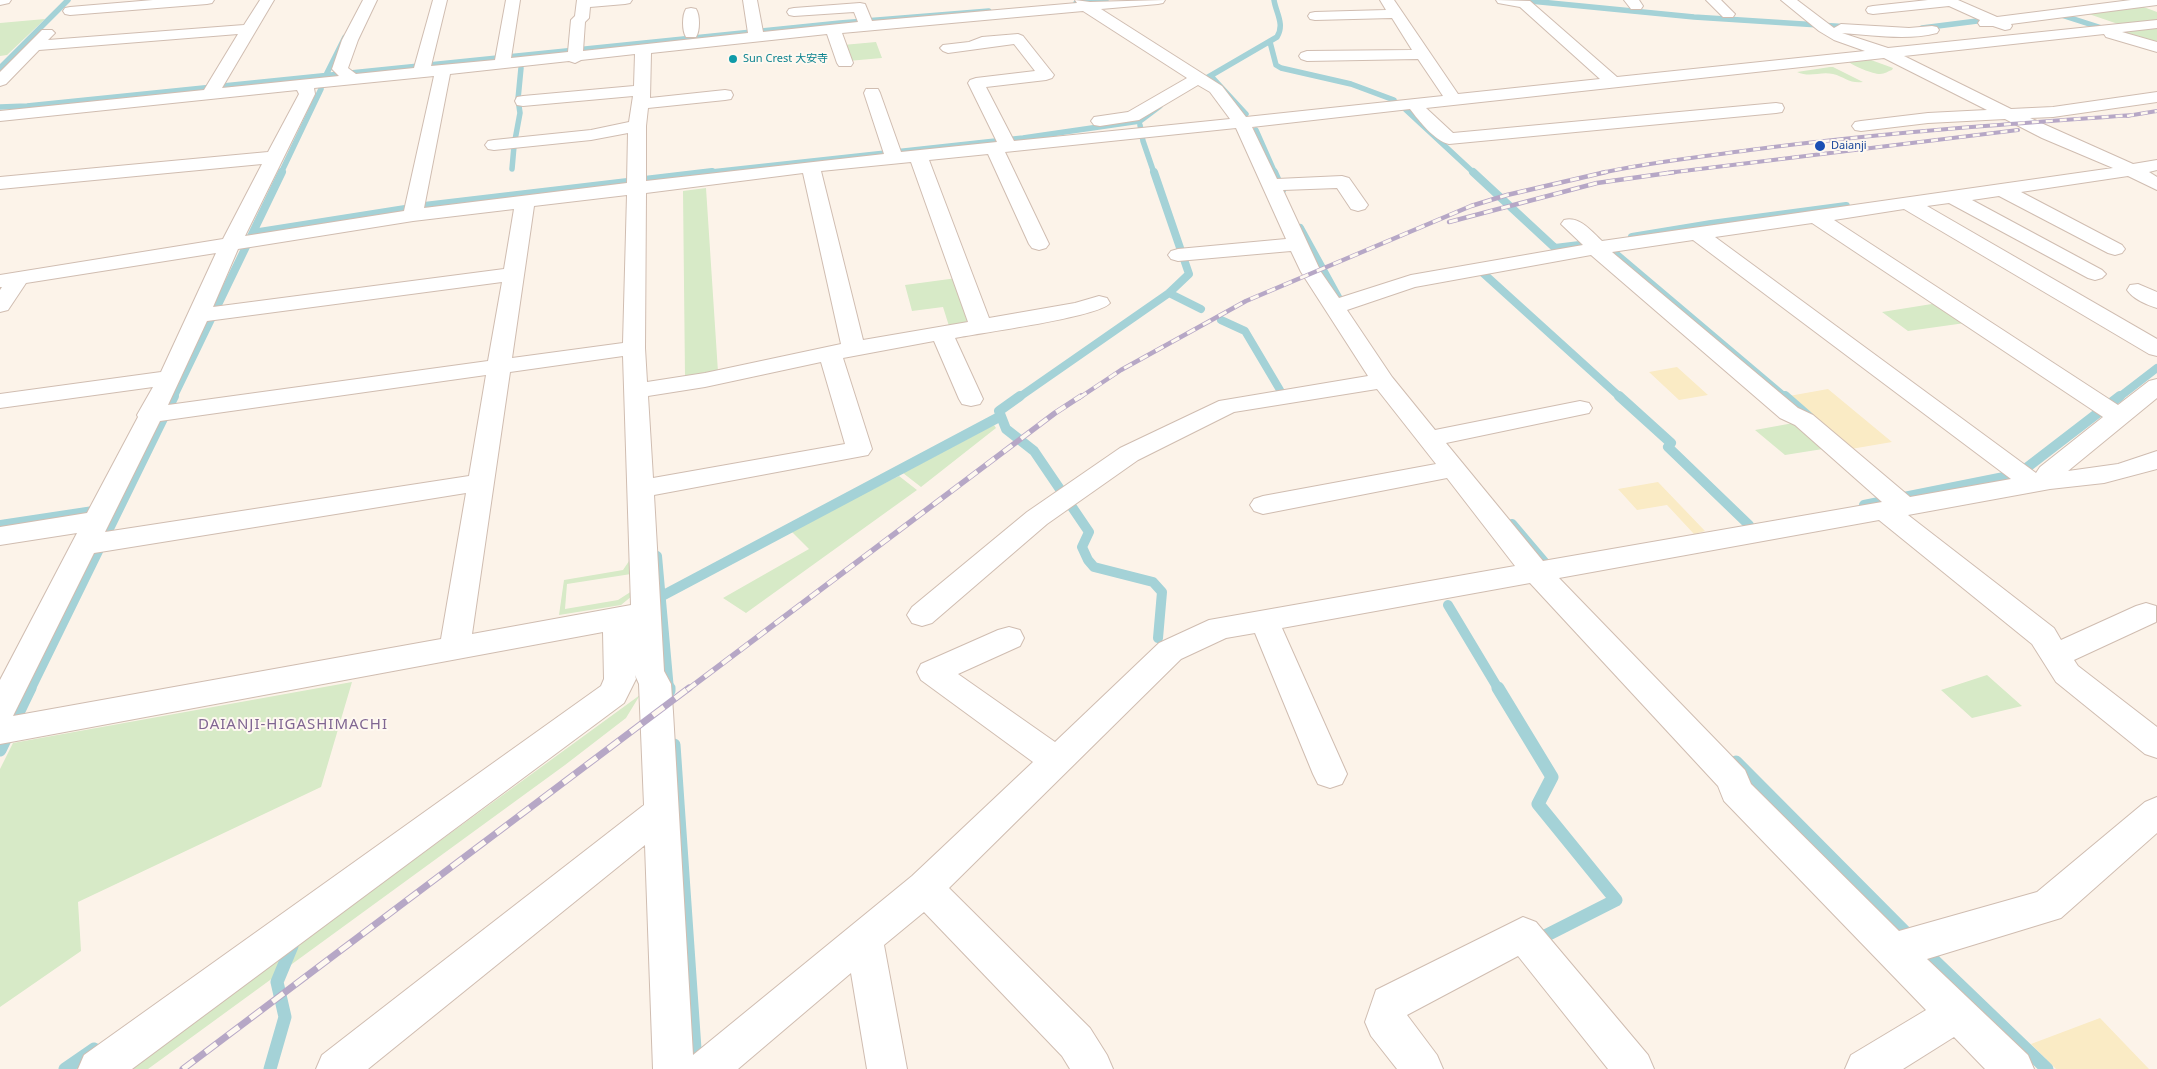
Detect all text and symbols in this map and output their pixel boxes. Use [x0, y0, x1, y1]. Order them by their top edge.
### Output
place label: Sun Crest 大安寺 [743, 52, 828, 66]
marker: Sun Crest 大安寺 [727, 53, 739, 65]
marker: Daianji [1813, 139, 1827, 153]
place label: Daianji [1831, 139, 1867, 153]
district label: DAIANJI-HIGASHIMACHI [195, 716, 391, 734]

